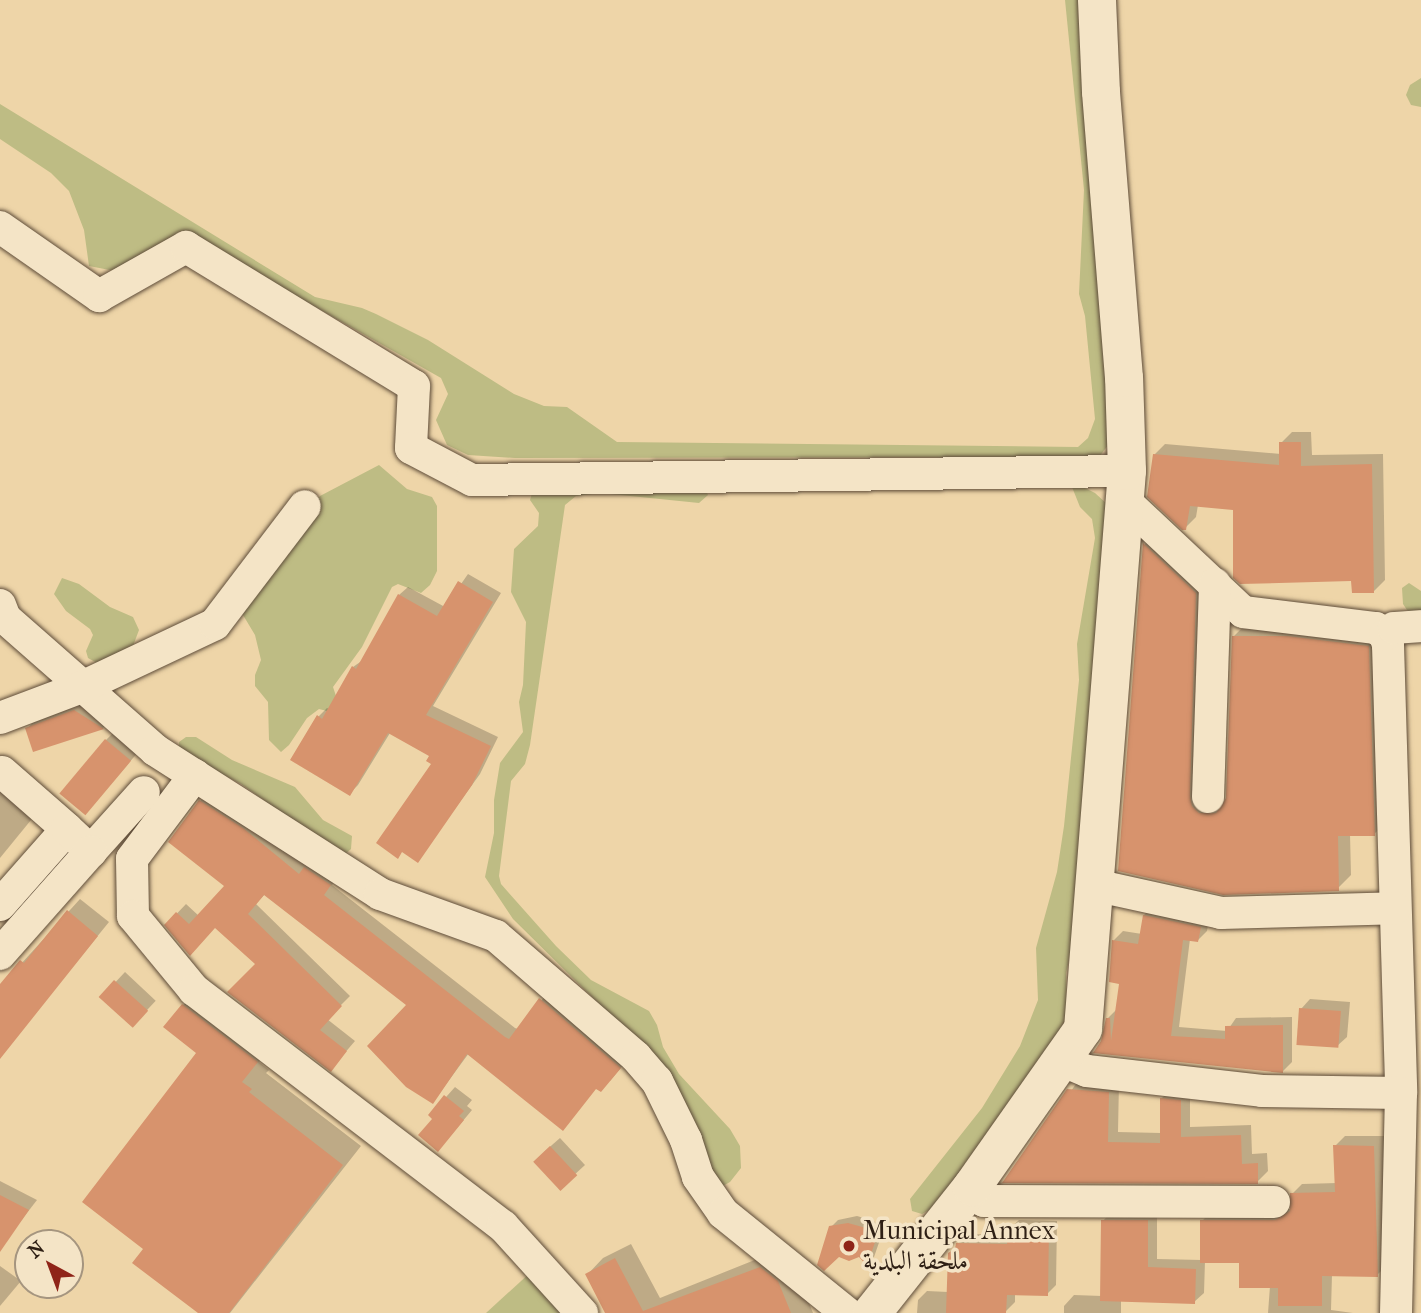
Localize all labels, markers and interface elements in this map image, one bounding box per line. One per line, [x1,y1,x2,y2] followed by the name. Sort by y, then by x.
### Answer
[863,1215,1055,1276] place label: Municipal Annex ملحقة البلدية
[14,1229,84,1299] north arrow
[24,1237,49,1263] text: N
[841,1238,857,1254] marker: Municipal Annex ملحقة البلدية

